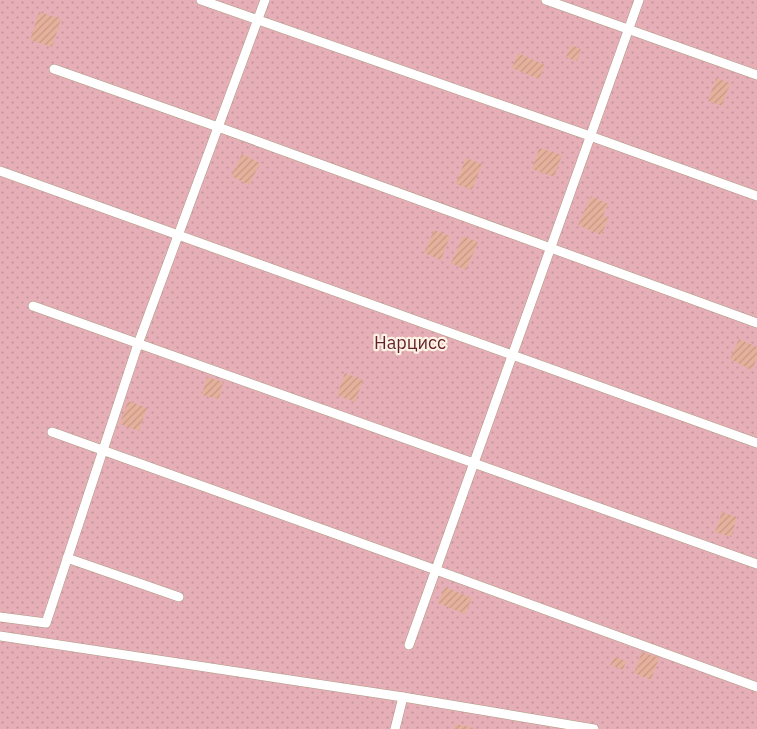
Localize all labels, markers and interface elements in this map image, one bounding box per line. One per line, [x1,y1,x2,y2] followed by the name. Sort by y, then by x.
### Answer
[374,331,446,354] park label: Нарцисс

